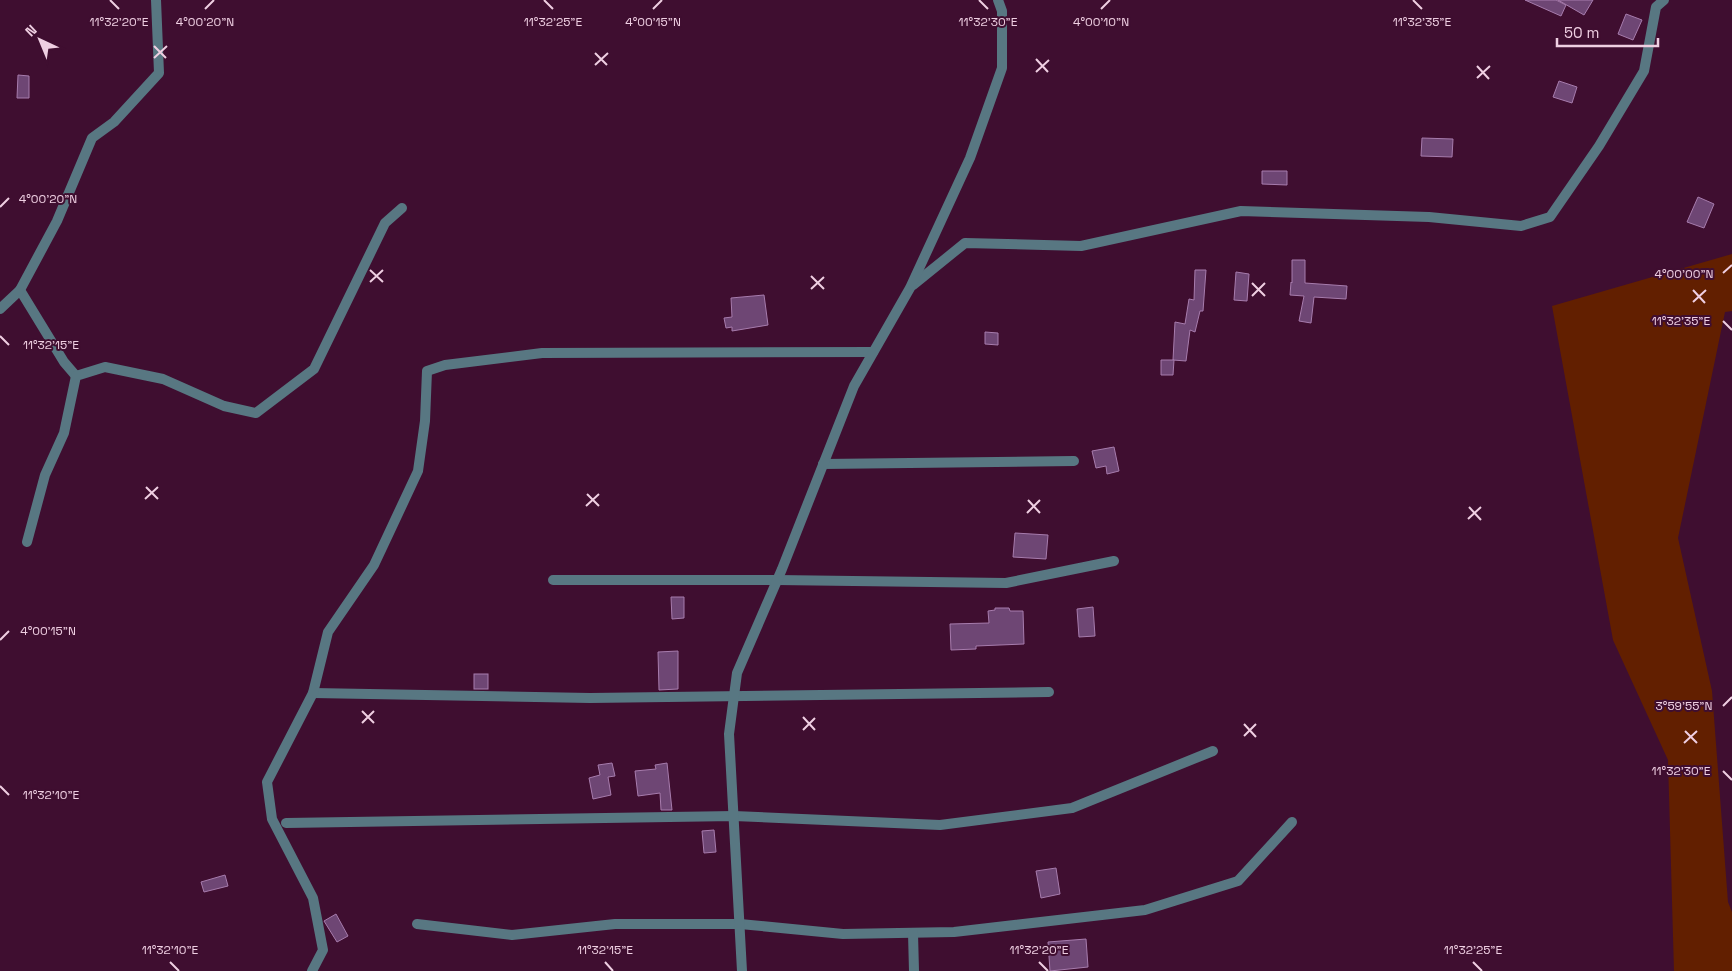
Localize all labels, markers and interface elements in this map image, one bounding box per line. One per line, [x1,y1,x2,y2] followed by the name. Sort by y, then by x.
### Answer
[90,14,149,30] text: 11°32'20"E
[176,14,234,30] text: 4°00'20"N
[524,14,582,30] text: 11°32'25"E
[625,14,681,30] text: 4°00'15"N
[959,14,1018,30] text: 11°32'30"E
[1073,14,1129,30] text: 4°00'10"N
[1393,14,1451,30] text: 11°32'35"E
[15,15,65,65] north arrow
[1557,15,1658,47] scale bar
[21,21,41,40] text: N
[1564,23,1599,42] text: 50 m
[19,191,77,207] text: 4°00'20"N
[1655,266,1713,282] text: 4°00'00"N
[1652,313,1710,329] text: 11°32'35"E
[23,337,79,353] text: 11°32'15"E
[20,623,76,639] text: 4°00'15"N
[1656,698,1712,714] text: 3°59'55"N
[1652,763,1711,779] text: 11°32'30"E
[23,787,80,803] text: 11°32'10"E
[142,942,199,958] text: 11°32'10"E
[577,942,633,958] text: 11°32'15"E
[1010,942,1069,958] text: 11°32'20"E
[1444,942,1502,958] text: 11°32'25"E

